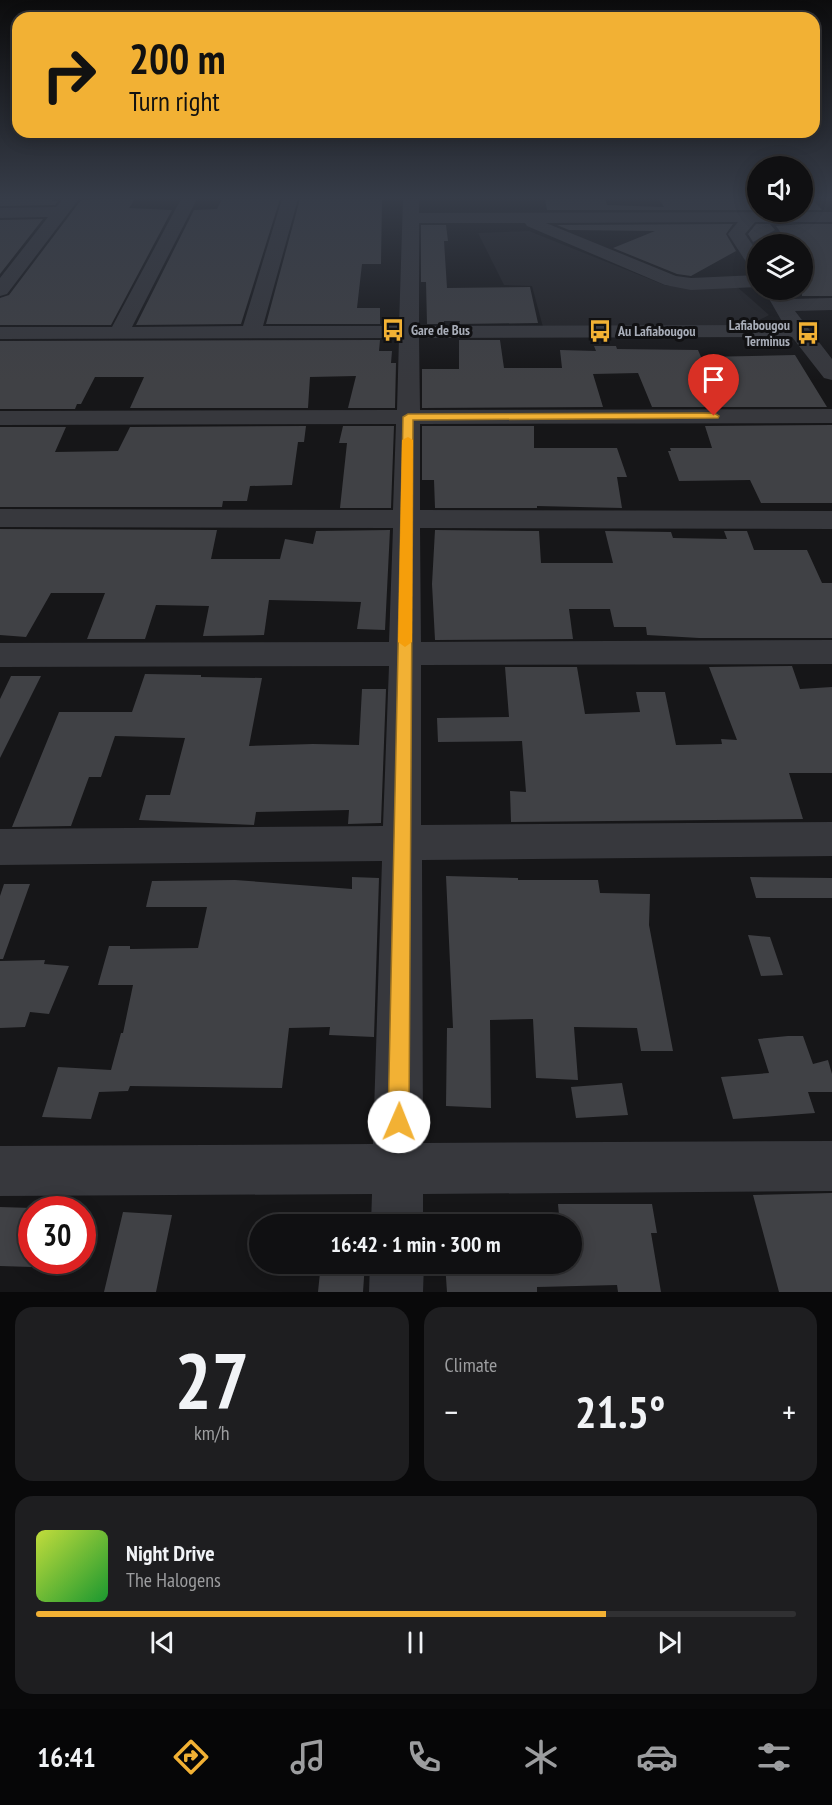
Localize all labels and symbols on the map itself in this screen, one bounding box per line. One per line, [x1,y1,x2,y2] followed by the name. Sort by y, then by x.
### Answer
[729,316,790,350] place label: Lafiabougou Terminus
[380,317,406,343] bus stop icon: Gare de Bus
[587,318,613,344] bus stop icon: Au Lafiabougou
[795,320,821,346] bus stop icon: Lafiabougou Terminus
[411,321,470,339] place label: Gare de Bus
[617,322,695,340] place label: Au Lafiabougou
[688,354,739,416] pin
[367,1090,431,1154] position arrow
[18,1196,96,1274] speed limit sign: 30

